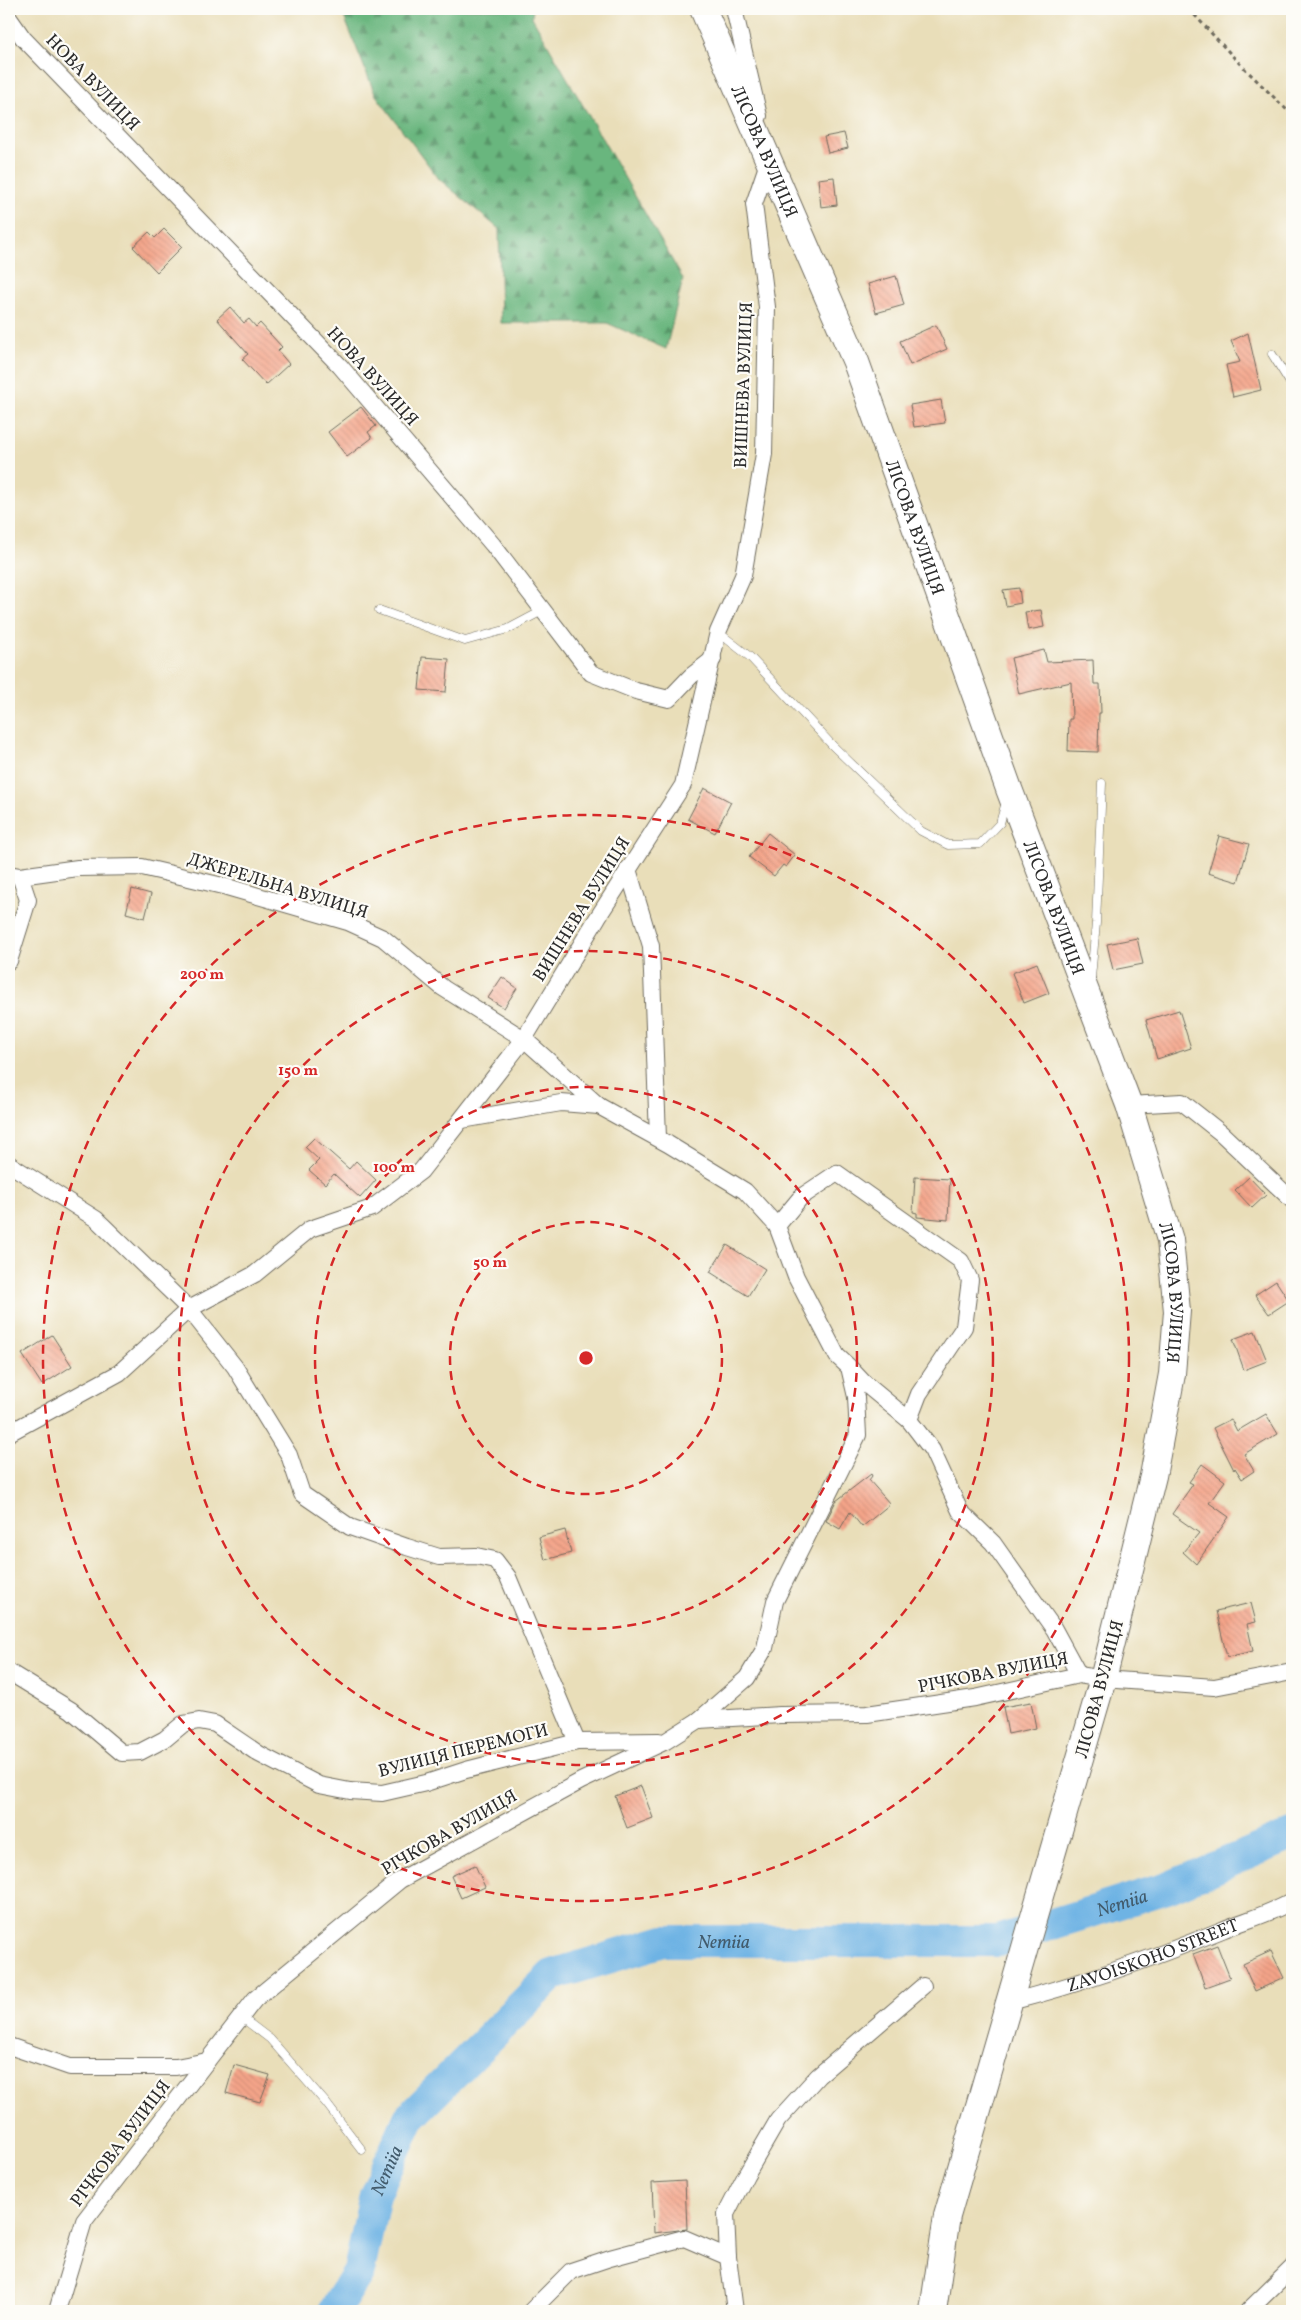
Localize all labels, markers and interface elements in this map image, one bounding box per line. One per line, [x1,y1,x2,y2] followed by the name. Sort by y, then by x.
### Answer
[39,29,145,137] street label: НОВА ВУЛИЦЯ
[723,81,803,222] street label: ЛІСОВА ВУЛИЦЯ
[729,301,760,469] street label: ВИШНЕВА ВУЛИЦЯ
[320,322,423,432] street label: НОВА ВУЛИЦЯ
[878,456,950,599] street label: ЛІСОВА ВУЛИЦЯ
[528,832,637,987] street label: ВИШНЕВА ВУЛИЦЯ
[1016,837,1090,979] street label: ЛІСОВА ВУЛИЦЯ
[184,847,371,926] street label: ДЖЕРЕЛЬНА ВУЛИЦЯ
[180,965,224,986] text: 200 m
[278,1061,318,1082] text: 150 m
[373,1158,416,1179] text: 100 m
[1151,1219,1188,1364] street label: ЛІСОВА ВУЛИЦЯ
[473,1253,507,1274] text: 50 m
[577,1349,595,1367] centre of rings
[1070,1617,1131,1761] street label: ЛІСОВА ВУЛИЦЯ
[916,1647,1071,1700] street label: РІЧКОВА ВУЛИЦЯ
[376,1718,551,1785] street label: ВУЛИЦЯ ПЕРЕМОГИ
[377,1784,522,1882] street label: РІЧКОВА ВУЛИЦЯ
[1093,1884,1151,1924] water label: Nemiia
[1064,1913,1243,1999] street label: ZAVOISKOHO STREET
[697,1930,750,1956] water label: Nemiia
[65,2075,177,2212] street label: РІЧКОВА ВУЛИЦЯ
[365,2142,410,2200] water label: Nemiia

